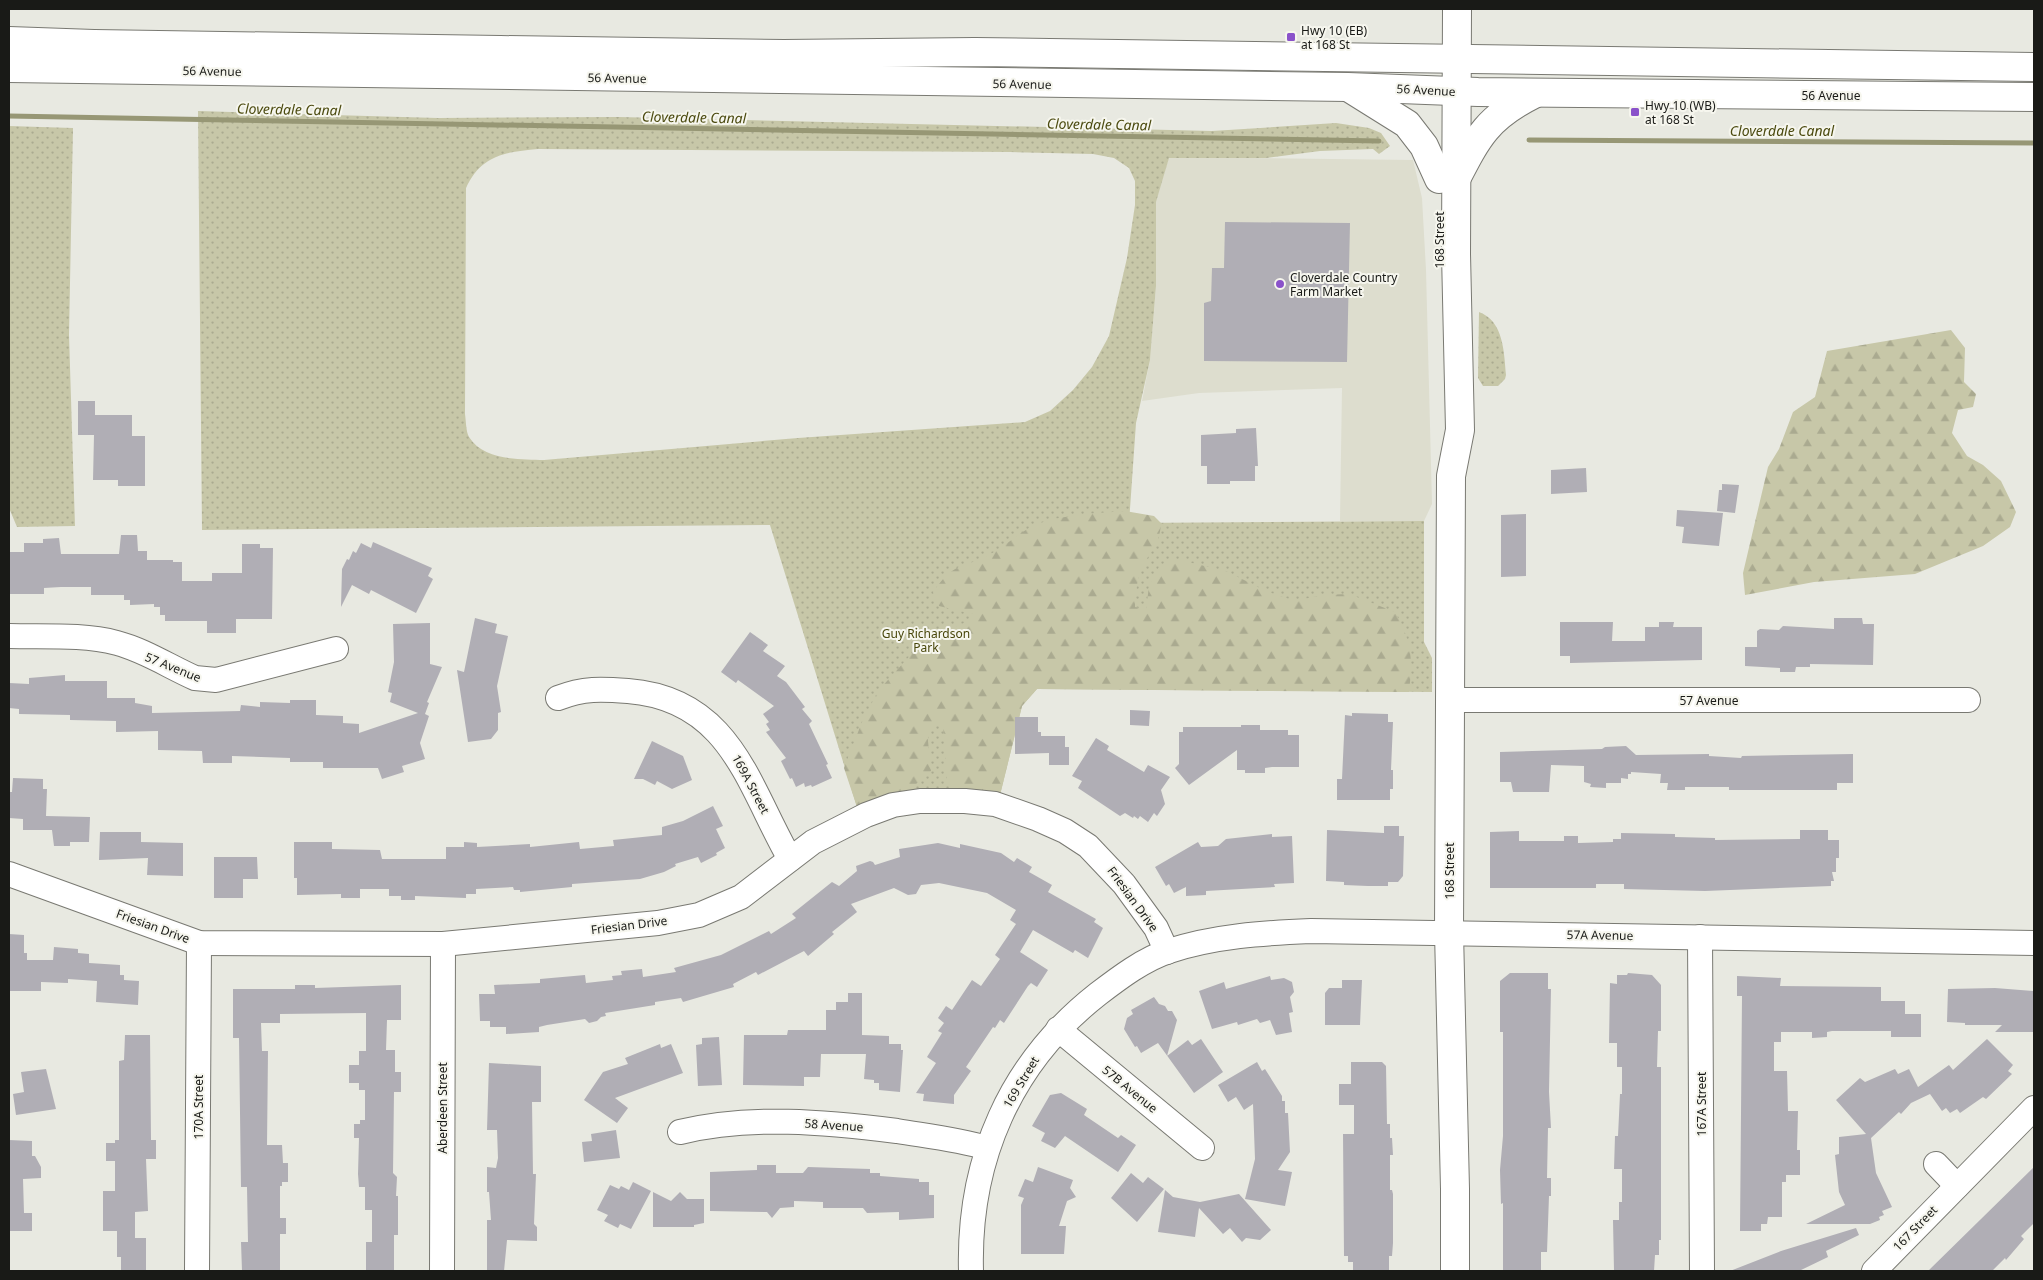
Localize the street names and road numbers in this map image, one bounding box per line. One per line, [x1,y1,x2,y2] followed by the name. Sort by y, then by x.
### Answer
[182,62,242,80] street label: 56 Avenue
[587,69,647,87] street label: 56 Avenue
[992,75,1052,93] street label: 56 Avenue
[1396,80,1456,100] street label: 56 Avenue
[1802,87,1861,104] street label: 56 Avenue
[1431,211,1448,269] street label: 168 Street
[142,648,204,686] street label: 57 Avenue
[1680,692,1739,709] street label: 57 Avenue
[728,751,774,817] street label: 169A Street
[1441,842,1458,900] street label: 168 Street
[1104,863,1163,935] street label: Friesian Drive
[114,905,192,947] street label: Friesian Drive
[590,912,668,938] street label: Friesian Drive
[1567,926,1634,944] street label: 57A Avenue
[999,1053,1043,1111] street label: 169 Street
[1099,1061,1161,1117] street label: 57B Avenue
[434,1062,451,1154] street label: Aberdeen Street
[1693,1071,1710,1136] street label: 167A Street
[190,1074,207,1139] street label: 170A Street
[804,1114,864,1136] street label: 58 Avenue
[1889,1201,1941,1254] street label: 167 Street

